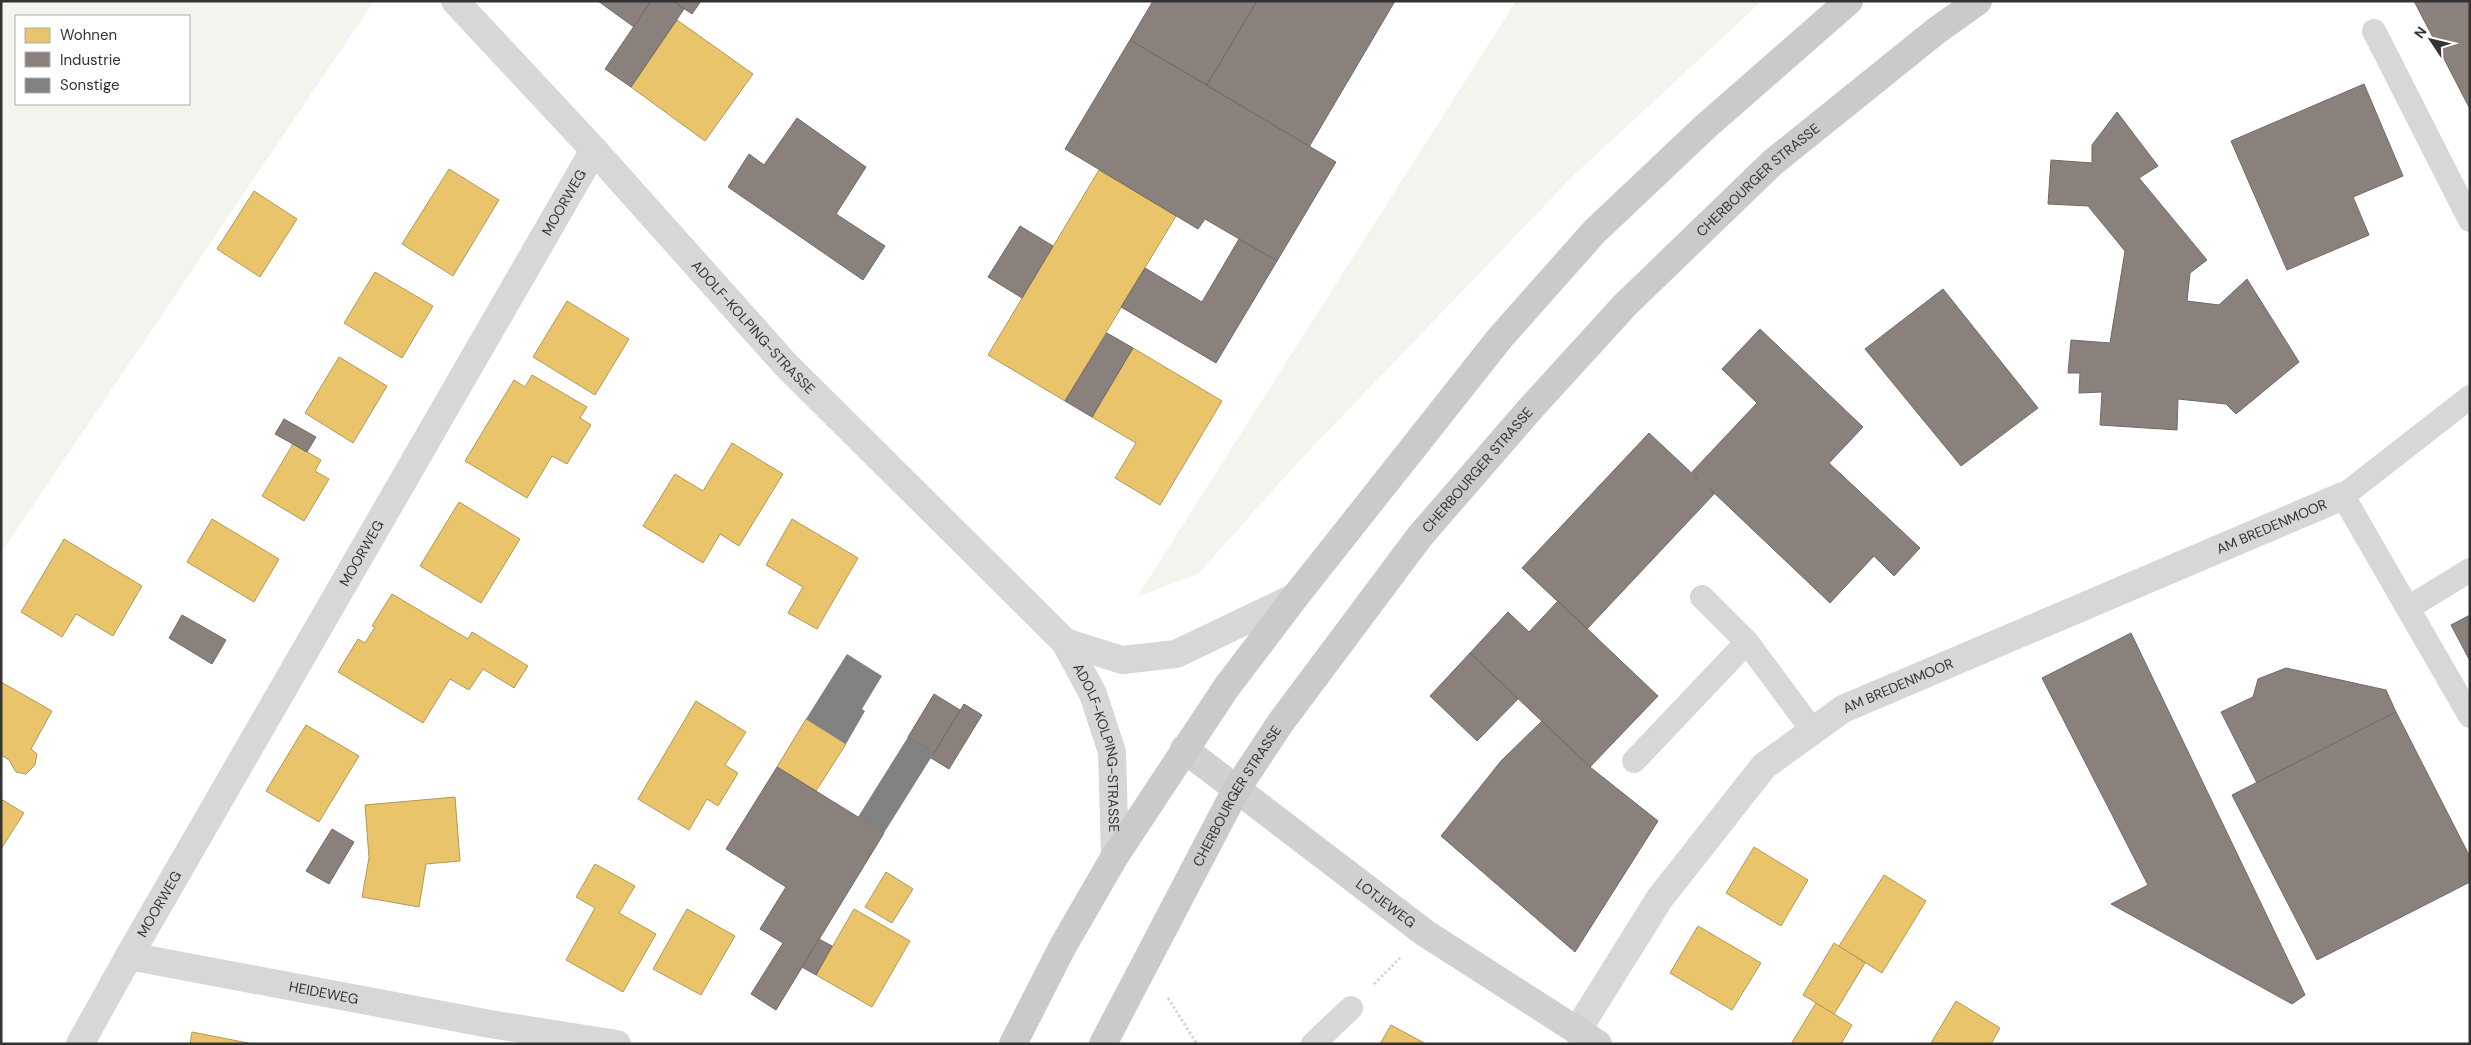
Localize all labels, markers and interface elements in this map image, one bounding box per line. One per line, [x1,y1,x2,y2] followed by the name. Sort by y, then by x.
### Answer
[15,15,190,105] legend
[2406,15,2456,65] north arrow
[2410,23,2431,42] text: N
[60,25,117,45] text: Wohnen
[60,50,121,70] text: Industrie
[60,75,119,95] text: Sonstige
[1692,119,1823,240] street label: CHERBOURGER STRASSE
[538,166,590,239] street label: MOORWEG
[688,256,819,398] street label: ADOLF-KOLPING-STRASSE
[1418,403,1537,536] street label: CHERBOURGER STRASSE
[2213,495,2330,558] street label: AM BREDENMOOR
[335,517,388,590] street label: MOORWEG
[1840,654,1956,717] street label: AM BREDENMOOR
[1069,660,1123,833] street label: ADOLF-KOLPING-STRASSE
[1189,722,1285,870] street label: CHERBOURGER STRASSE
[133,868,185,940] street label: MOORWEG
[1352,875,1419,932] street label: LOTJEWEG
[288,977,360,1008] street label: HEIDEWEG

